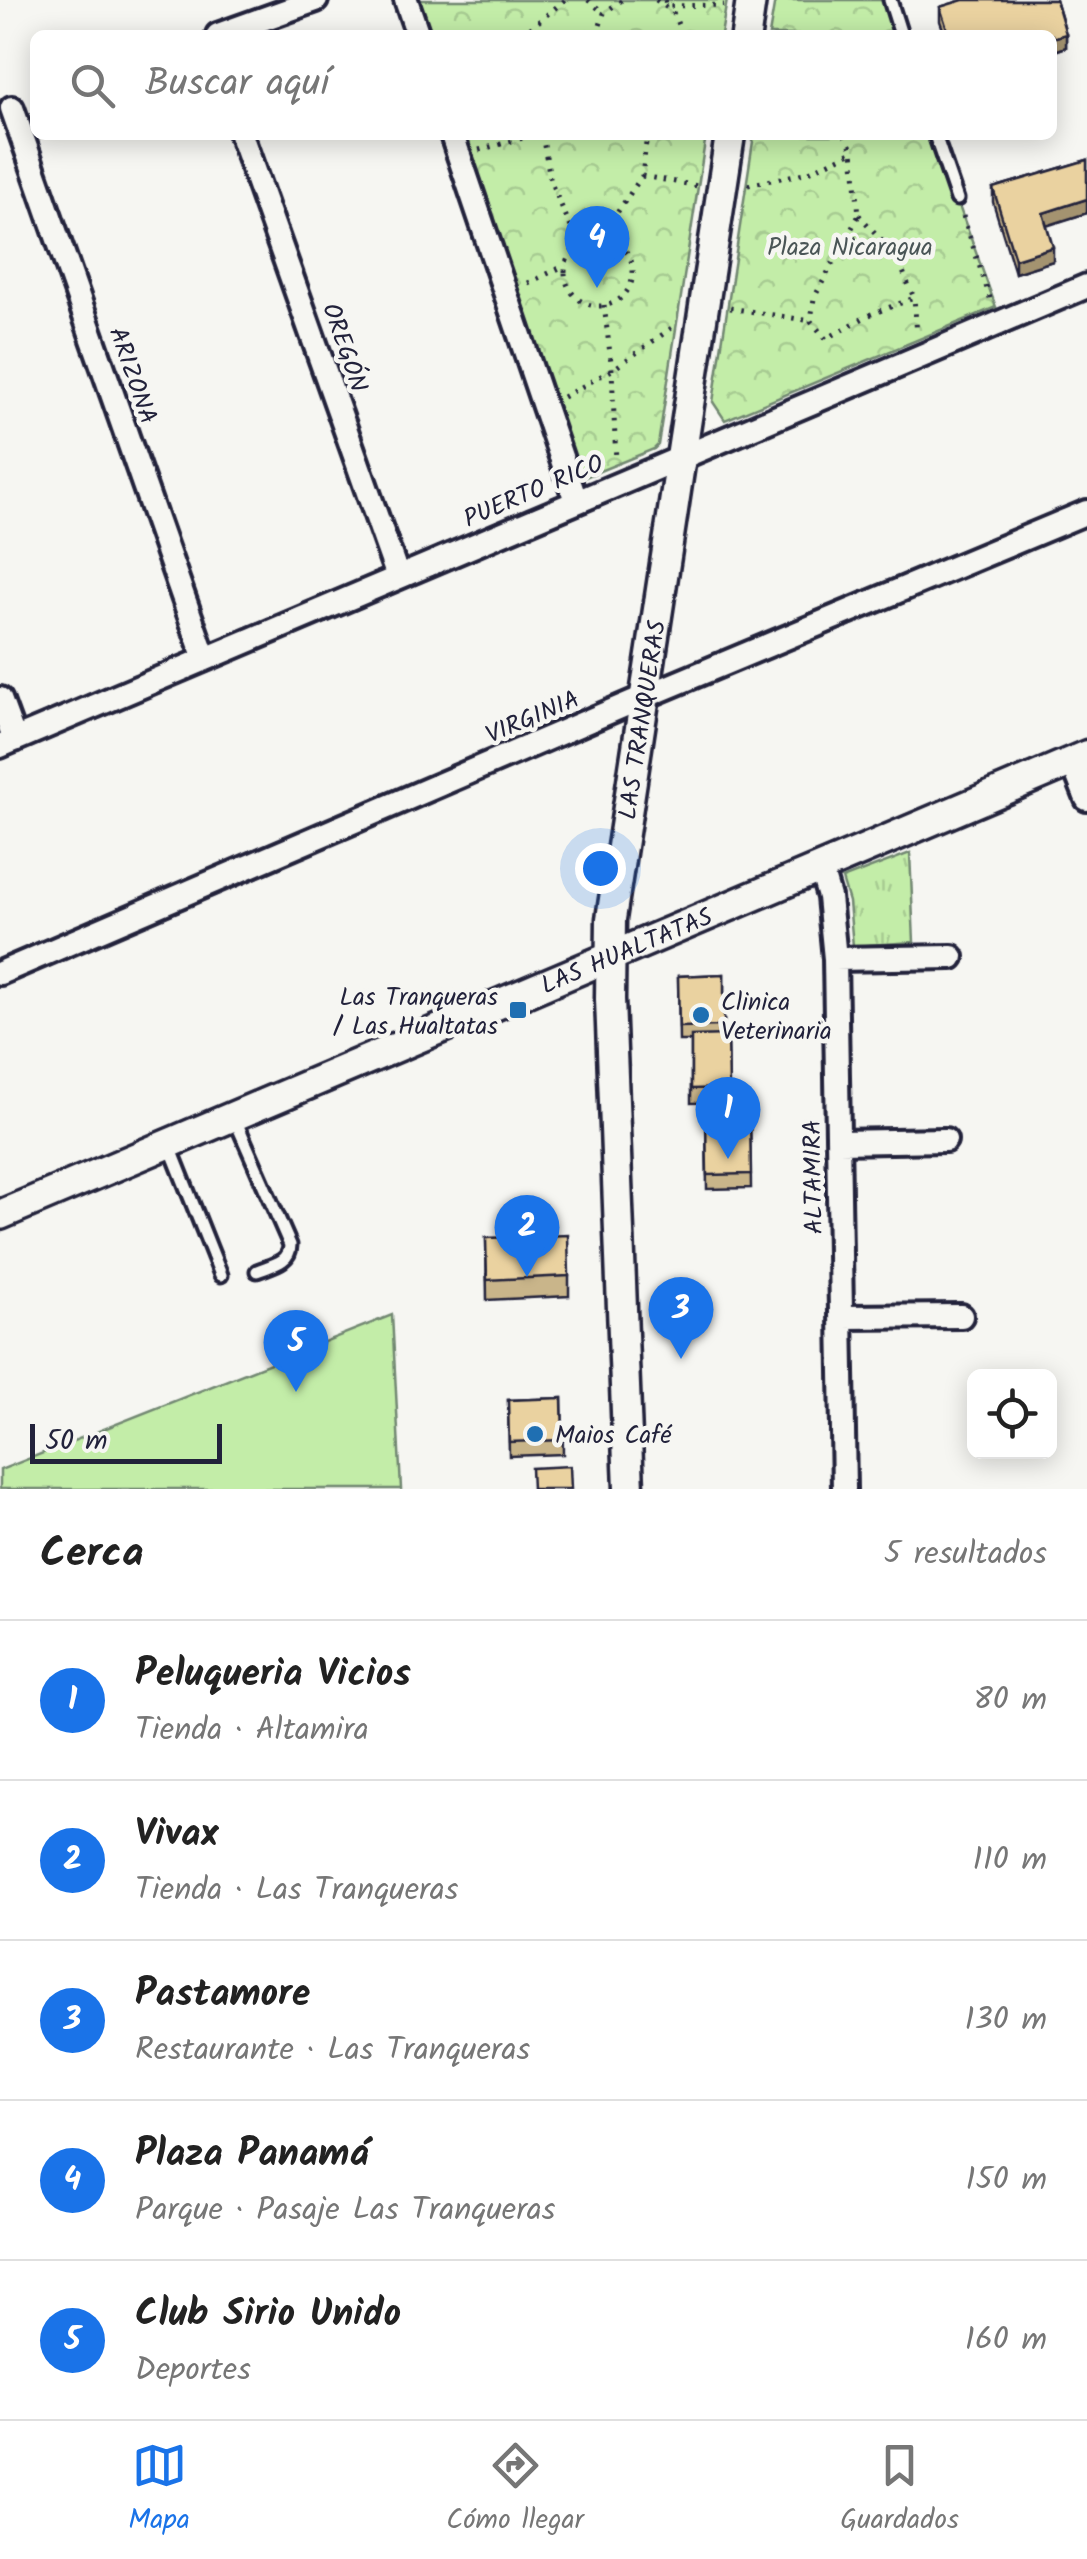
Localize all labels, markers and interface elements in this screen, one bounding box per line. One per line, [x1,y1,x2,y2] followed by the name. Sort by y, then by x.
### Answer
[30,30,1057,140] search box
[145,55,329,115] text: Buscar aquí
[65,58,120,113] icon: search
[564,206,630,288] pin: 4
[767,228,933,268] park label: Plaza Nicaragua
[310,298,378,398] street label: OREGÓN
[97,322,167,430] street label: ARIZONA
[457,444,610,539] street label: PUERTO RICO
[608,618,678,822] street label: LAS TRANQUERAS
[480,680,586,756] street label: VIRGINIA
[575,843,626,894] your location
[535,898,719,1006] street label: LAS HUALTATAS
[333,978,498,1047] place label: Las Tranqueras / Las Hualtatas
[721,983,832,1052] place label: Clinica Veterinaria
[507,999,529,1021] marker: Las Tranqueras / Las Hualtatas
[690,1004,712,1026] marker: Clinica Veterinaria
[696,1076,760,1159] pin: 1
[793,1119,835,1235] street label: ALTAMIRA
[494,1194,560,1277] pin: 2
[648,1276,714,1359] pin: 3
[264,1310,328,1392] pin: 5
[967,1369,1057,1459] map controls
[967,1369,1057,1459] button: locate
[555,1416,673,1456] place label: Maios Café
[30,1419,222,1464] scale bar
[45,1419,108,1464] text: 50 m
[524,1423,546,1445] marker: Maios Café
[40,1521,144,1588] text: Cerca
[884,1529,1047,1580] text: 5 resultados
[135,1645,411,1705] text: Peluqueria Vicios
[68,1675,77,1726] text: 1
[973,1675,1047,1726] text: 80 m
[135,1705,369,1756] text: Tienda · Altamira
[135,1805,219,1865] text: Vivax
[63,1835,82,1886] text: 2
[973,1835,1047,1886] text: 110 m
[135,1865,458,1916] text: Tienda · Las Tranqueras
[135,1965,310,2025] text: Pastamore
[64,1995,81,2046] text: 3
[964,1995,1047,2046] text: 130 m
[135,2025,530,2076] text: Restaurante · Las Tranqueras
[135,2125,369,2185] text: Plaza Panamá
[64,2155,81,2206] text: 4
[965,2155,1047,2206] text: 150 m
[135,2185,555,2236] text: Parque · Pasaje Las Tranqueras
[135,2285,401,2345] text: Club Sirio Unido
[64,2315,81,2366] text: 5
[965,2315,1047,2366] text: 160 m
[135,2345,251,2396] text: Deportes
[128,2438,190,2543] tab: Mapa
[446,2438,584,2543] tab: Cómo llegar
[840,2438,959,2543] tab: Guardados

